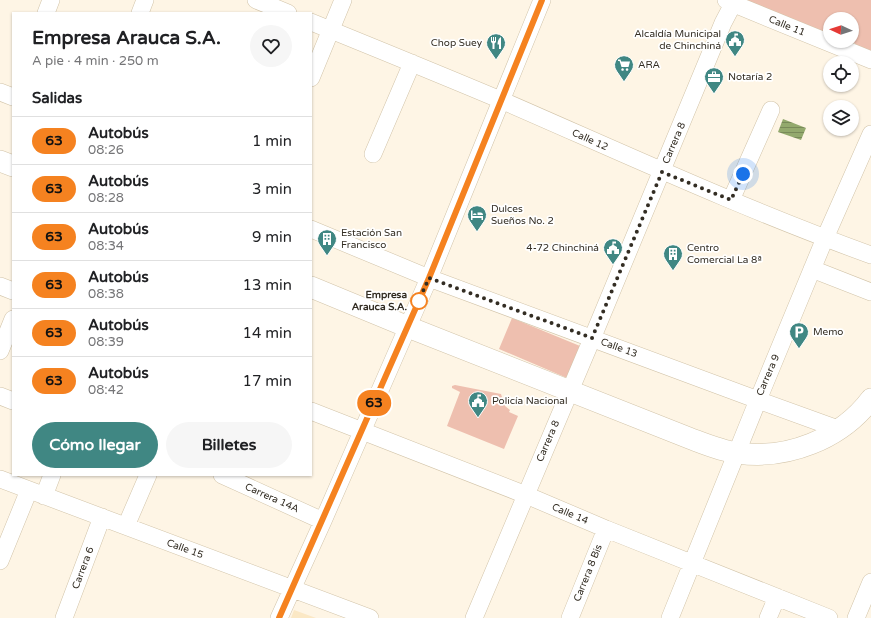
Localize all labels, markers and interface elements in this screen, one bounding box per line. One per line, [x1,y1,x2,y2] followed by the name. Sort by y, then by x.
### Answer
[823,12,859,48] north arrow
[823,12,859,136] map controls
[767,13,807,39] street label: Calle 11
[250,25,292,67] button: heart
[32,27,221,49] text: Empresa Arauca S.A.
[634,28,721,52] place label: Alcaldía Municipal de Chinchiná
[724,29,746,57] public building icon: Alcaldía Municipal de Chinchiná
[485,32,507,60] restaurant icon: Chop Suey
[431,37,483,49] place label: Chop Suey
[32,53,159,69] text: A pie · 4 min · 250 m
[613,54,635,82] supermarket icon: ARA
[823,56,859,92] button: locate
[638,59,660,71] place label: ARA
[703,66,725,94] office icon: Notaría 2
[728,71,772,83] place label: Notaría 2
[32,89,82,107] text: Salidas
[823,100,859,136] button: layers
[660,120,688,166] street label: Carrera 8
[88,124,149,142] text: Autobús
[570,127,610,153] street label: Calle 12
[45,132,63,149] text: 63
[252,132,292,150] text: 1 min
[88,142,124,158] text: 08:26
[733,164,753,184] your location
[88,172,149,190] text: Autobús
[45,180,63,197] text: 63
[252,180,292,198] text: 3 min
[88,190,124,206] text: 08:28
[491,203,554,227] place label: Dulces Sueños No. 2
[466,204,488,232] hotel icon: Dulces Sueños No. 2
[88,220,149,238] text: Autobús
[341,227,402,251] place label: Estación San Francisco
[45,228,63,245] text: 63
[252,228,292,246] text: 9 min
[316,228,338,256] building icon: Estación San Francisco
[602,237,624,265] public building icon: 4-72 Chinchiná
[88,238,124,254] text: 08:34
[526,242,599,254] place label: 4-72 Chinchiná
[687,242,762,266] place label: Centro Comercial La 8ª
[662,243,684,271] building icon: Centro Comercial La 8ª
[88,268,149,286] text: Autobús
[45,276,63,293] text: 63
[243,276,292,294] text: 13 min
[88,286,124,302] text: 08:38
[352,289,407,313] place label: Empresa Arauca S.A.
[410,292,428,310] marker: Empresa Arauca S.A.
[88,316,149,334] text: Autobús
[788,321,810,349] parking icon: Memo
[45,324,63,341] text: 63
[243,324,292,342] text: 14 min
[813,326,843,338] place label: Memo
[88,334,124,350] text: 08:39
[599,336,639,360] street label: Calle 13
[754,352,782,398] street label: Carrera 9
[88,364,149,382] text: Autobús
[45,372,63,389] text: 63
[243,372,292,390] text: 17 min
[88,382,124,398] text: 08:42
[356,390,392,416] line badge: 63
[467,390,489,418] public building icon: Policía Nacional
[365,394,383,411] text: 63
[492,395,567,407] place label: Policía Nacional
[534,418,562,464] street label: Carrera 8
[32,422,158,468] button: Cómo llegar
[166,422,292,468] button: Billetes
[243,481,301,515] street label: Carrera 14A
[550,501,590,527] street label: Calle 14
[165,537,205,561] street label: Calle 15
[571,542,605,603] street label: Carrera 8 Bis
[70,545,96,591] street label: Carrera 6

